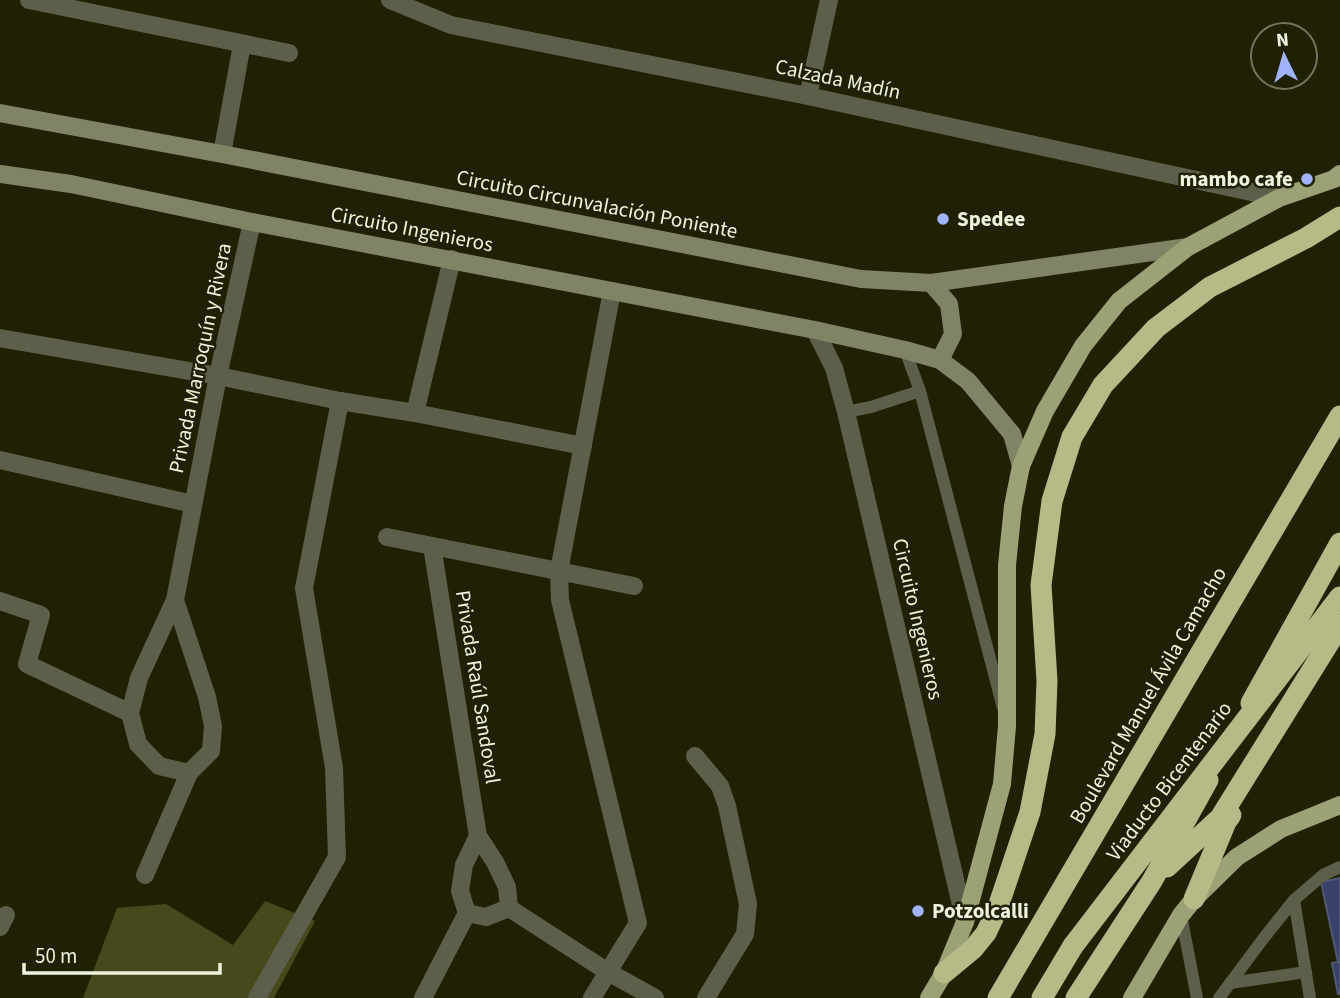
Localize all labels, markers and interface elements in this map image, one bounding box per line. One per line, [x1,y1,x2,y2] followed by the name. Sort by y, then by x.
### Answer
[1249,21,1319,91] north arrow
[1275,27,1290,55] text: N
[772,51,904,107] street label: Calzada Madín
[454,162,740,246] street label: Circuito Circunvalación Poniente
[1180,164,1293,194] place label: mambo cafe
[1299,171,1315,187] marker: mambo cafe
[328,199,496,259] street label: Circuito Ingenieros
[957,204,1025,234] place label: Spedee
[935,211,951,227] marker: Spedee
[161,240,239,476] street label: Privada Marroquín y Rivera
[885,535,951,703] street label: Circuito Ingenieros
[1062,561,1234,829] street label: Boulevard Manuel Ávila Camacho
[448,588,508,786] street label: Privada Raúl Sandoval
[1099,695,1239,867] street label: Viaducto Bicentenario
[932,896,1029,926] place label: Potzolcalli
[910,903,926,919] marker: Potzolcalli
[24,932,220,976] scale bar
[35,941,77,971] text: 50 m

